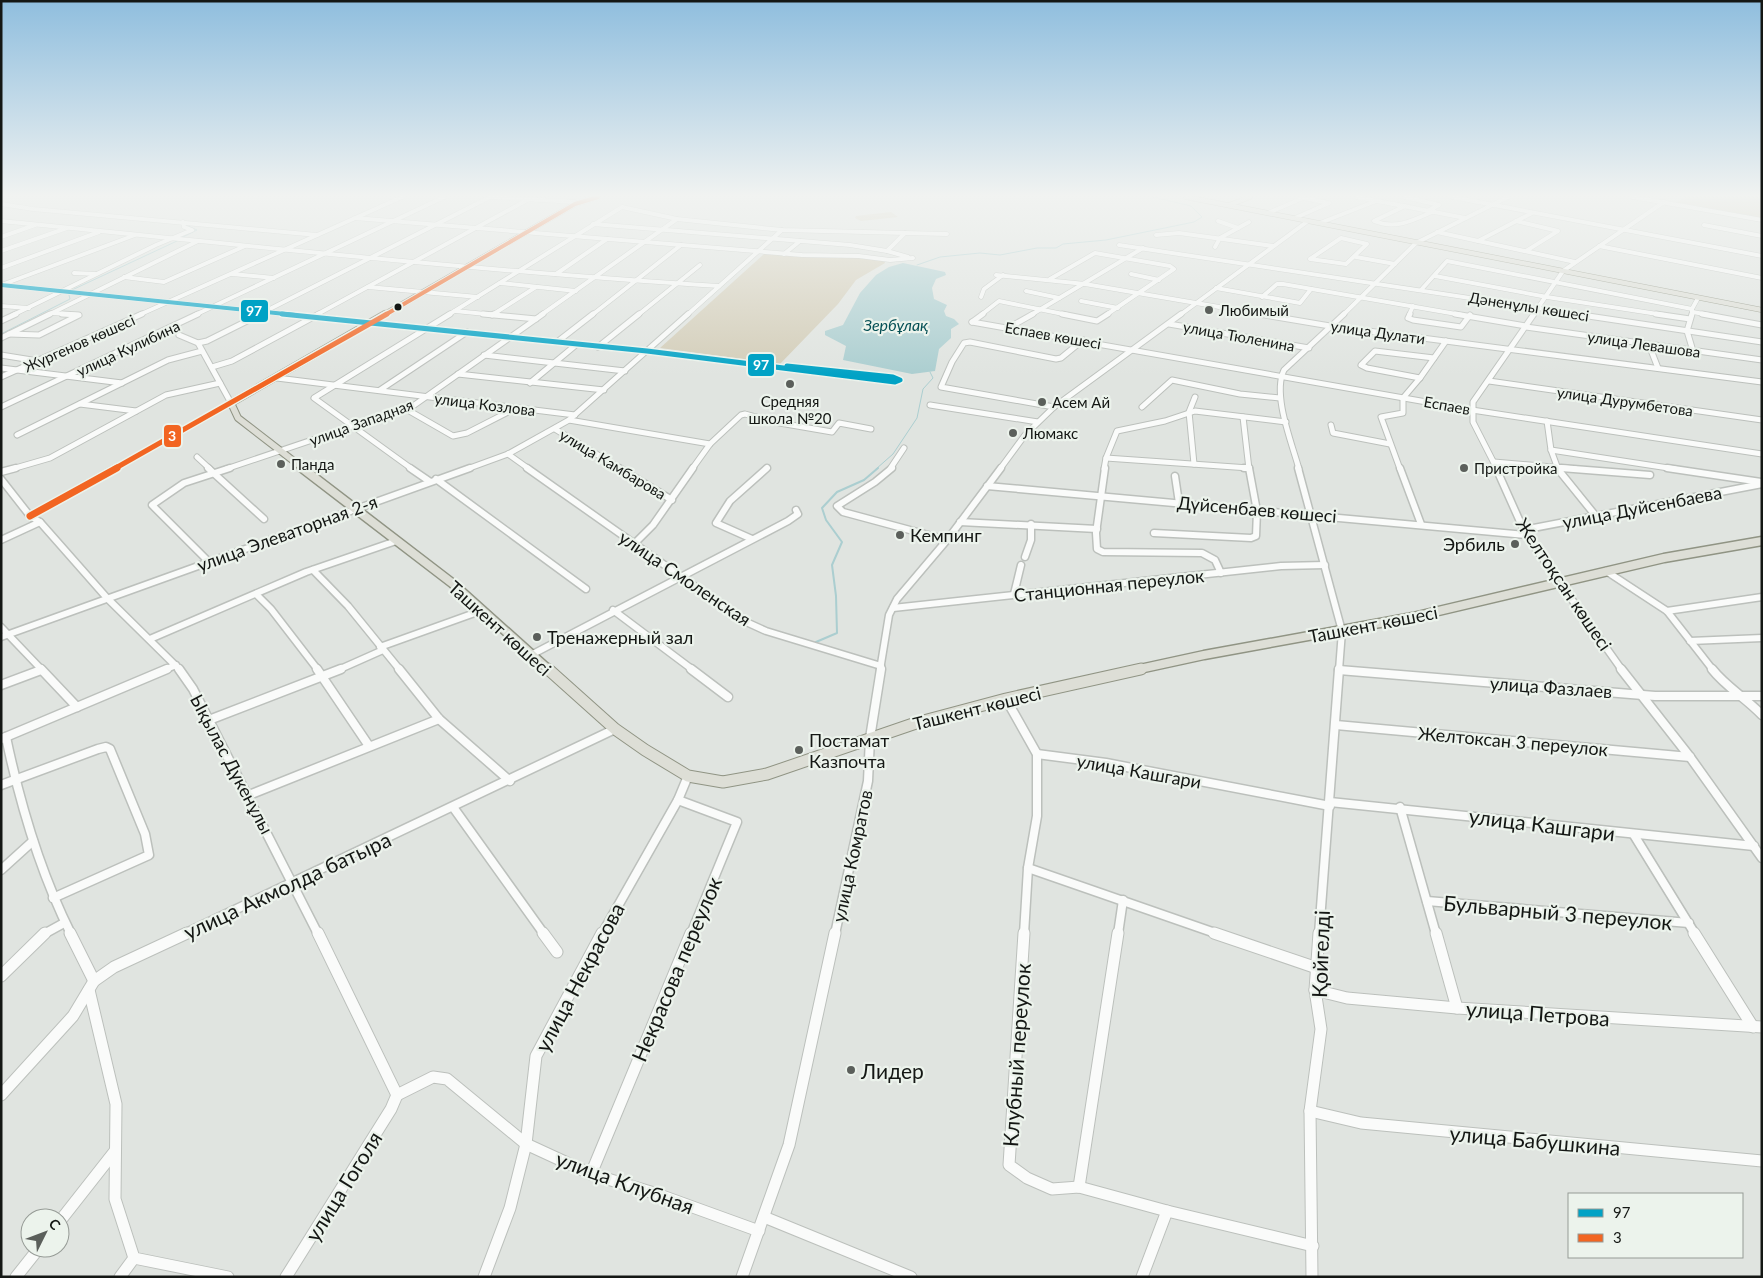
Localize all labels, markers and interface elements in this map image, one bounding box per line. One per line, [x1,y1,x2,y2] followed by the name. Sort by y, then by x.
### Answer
[1467,288,1591,324] street label: Дәненұлы көшесі
[240,299,269,323] line badge: 97
[1218,301,1289,319] place label: Любимый
[246,302,262,319] text: 97
[393,302,403,312] unlabelled marker
[1203,304,1215,316] marker: Любимый
[21,310,137,376] street label: Жүргенов көшесі
[862,315,929,334] water label: Зербұлақ
[74,316,182,380] street label: улица Кулибина
[1330,316,1426,348] street label: улица Дулати
[1182,317,1296,355] street label: улица Тюленина
[1003,318,1103,352] street label: Еспаев көшесі
[1586,327,1702,361] street label: улица Левашова
[747,353,775,377] line badge: 97
[753,356,769,373] text: 97
[784,378,796,390] marker: Средняя школа №20
[1556,383,1694,419] street label: улица Дурумбетова
[433,389,537,419] street label: улица Козлова
[749,392,832,427] place label: Средняя школа №20
[1422,392,1472,418] street label: Еспаев
[1052,393,1110,411] place label: Асем Ай
[307,395,415,449] street label: улица Западная
[1036,396,1048,408] marker: Асем Ай
[163,424,182,448] line badge: 3
[1022,424,1078,442] place label: Люмакс
[557,425,669,503] street label: улица Камбарова
[168,427,176,444] text: 3
[1007,427,1019,439] marker: Люмакс
[291,455,334,473] place label: Панда
[275,458,287,470] marker: Панда
[1474,459,1557,477] place label: Пристройка
[1458,462,1470,474] marker: Пристройка
[1561,481,1723,533] street label: улица Дуйсенбаева
[194,490,380,576] street label: улица Элеваторная 2-я
[1176,491,1338,527] street label: Дүйсенбаев көшесі
[1511,513,1617,655] street label: Желтоқсан көшесі
[910,524,982,546] place label: Кемпинг
[615,526,755,630] street label: улица Смоленская
[894,529,906,541] marker: Кемпинг
[1443,533,1505,555] place label: Эрбиль
[1509,538,1521,550] marker: Эрбиль
[1013,564,1206,606] street label: Станционная переулок
[444,576,556,680] street label: Ташкент көшесі
[1307,601,1439,647] street label: Ташкент көшесі
[547,626,693,648] place label: Тренажерный зал
[531,631,543,643] marker: Тренажерный зал
[1489,672,1613,702] street label: улица Фазлаев
[911,681,1043,735] street label: Ташкент көшесі
[186,690,278,838] street label: Ықылас Дүкенұлы
[1417,722,1610,760] street label: Желтоксан 3 переулок
[809,729,889,772] place label: Постамат Казпочта
[793,744,805,756] marker: Постамат Казпочта
[1075,749,1203,793] street label: улица Кашгари
[827,788,877,924] street label: улица Комратов
[1467,803,1617,845] street label: улица Кашгари
[179,826,395,944] street label: улица Акмолда батыра
[626,873,726,1065] street label: Некрасова переулок
[1442,890,1674,934] street label: Бульварный 3 переулок
[529,898,629,1056] street label: улица Некрасова
[1306,910,1334,998] street label: Қойгелді
[997,962,1035,1148] street label: Клубный переулок
[1465,996,1611,1030] street label: улица Петрова
[860,1058,924,1083] place label: Лидер
[845,1064,857,1076] marker: Лидер
[1449,1120,1621,1160] street label: улица Бабушкина
[299,1126,387,1246] street label: улица Гоголя
[553,1145,697,1219] street label: улица Клубная
[1568,1193,1743,1258] legend
[1613,1203,1631,1221] text: 97
[20,1208,70,1258] north arrow
[46,1215,65,1234] text: С
[1613,1228,1622,1246] text: 3

